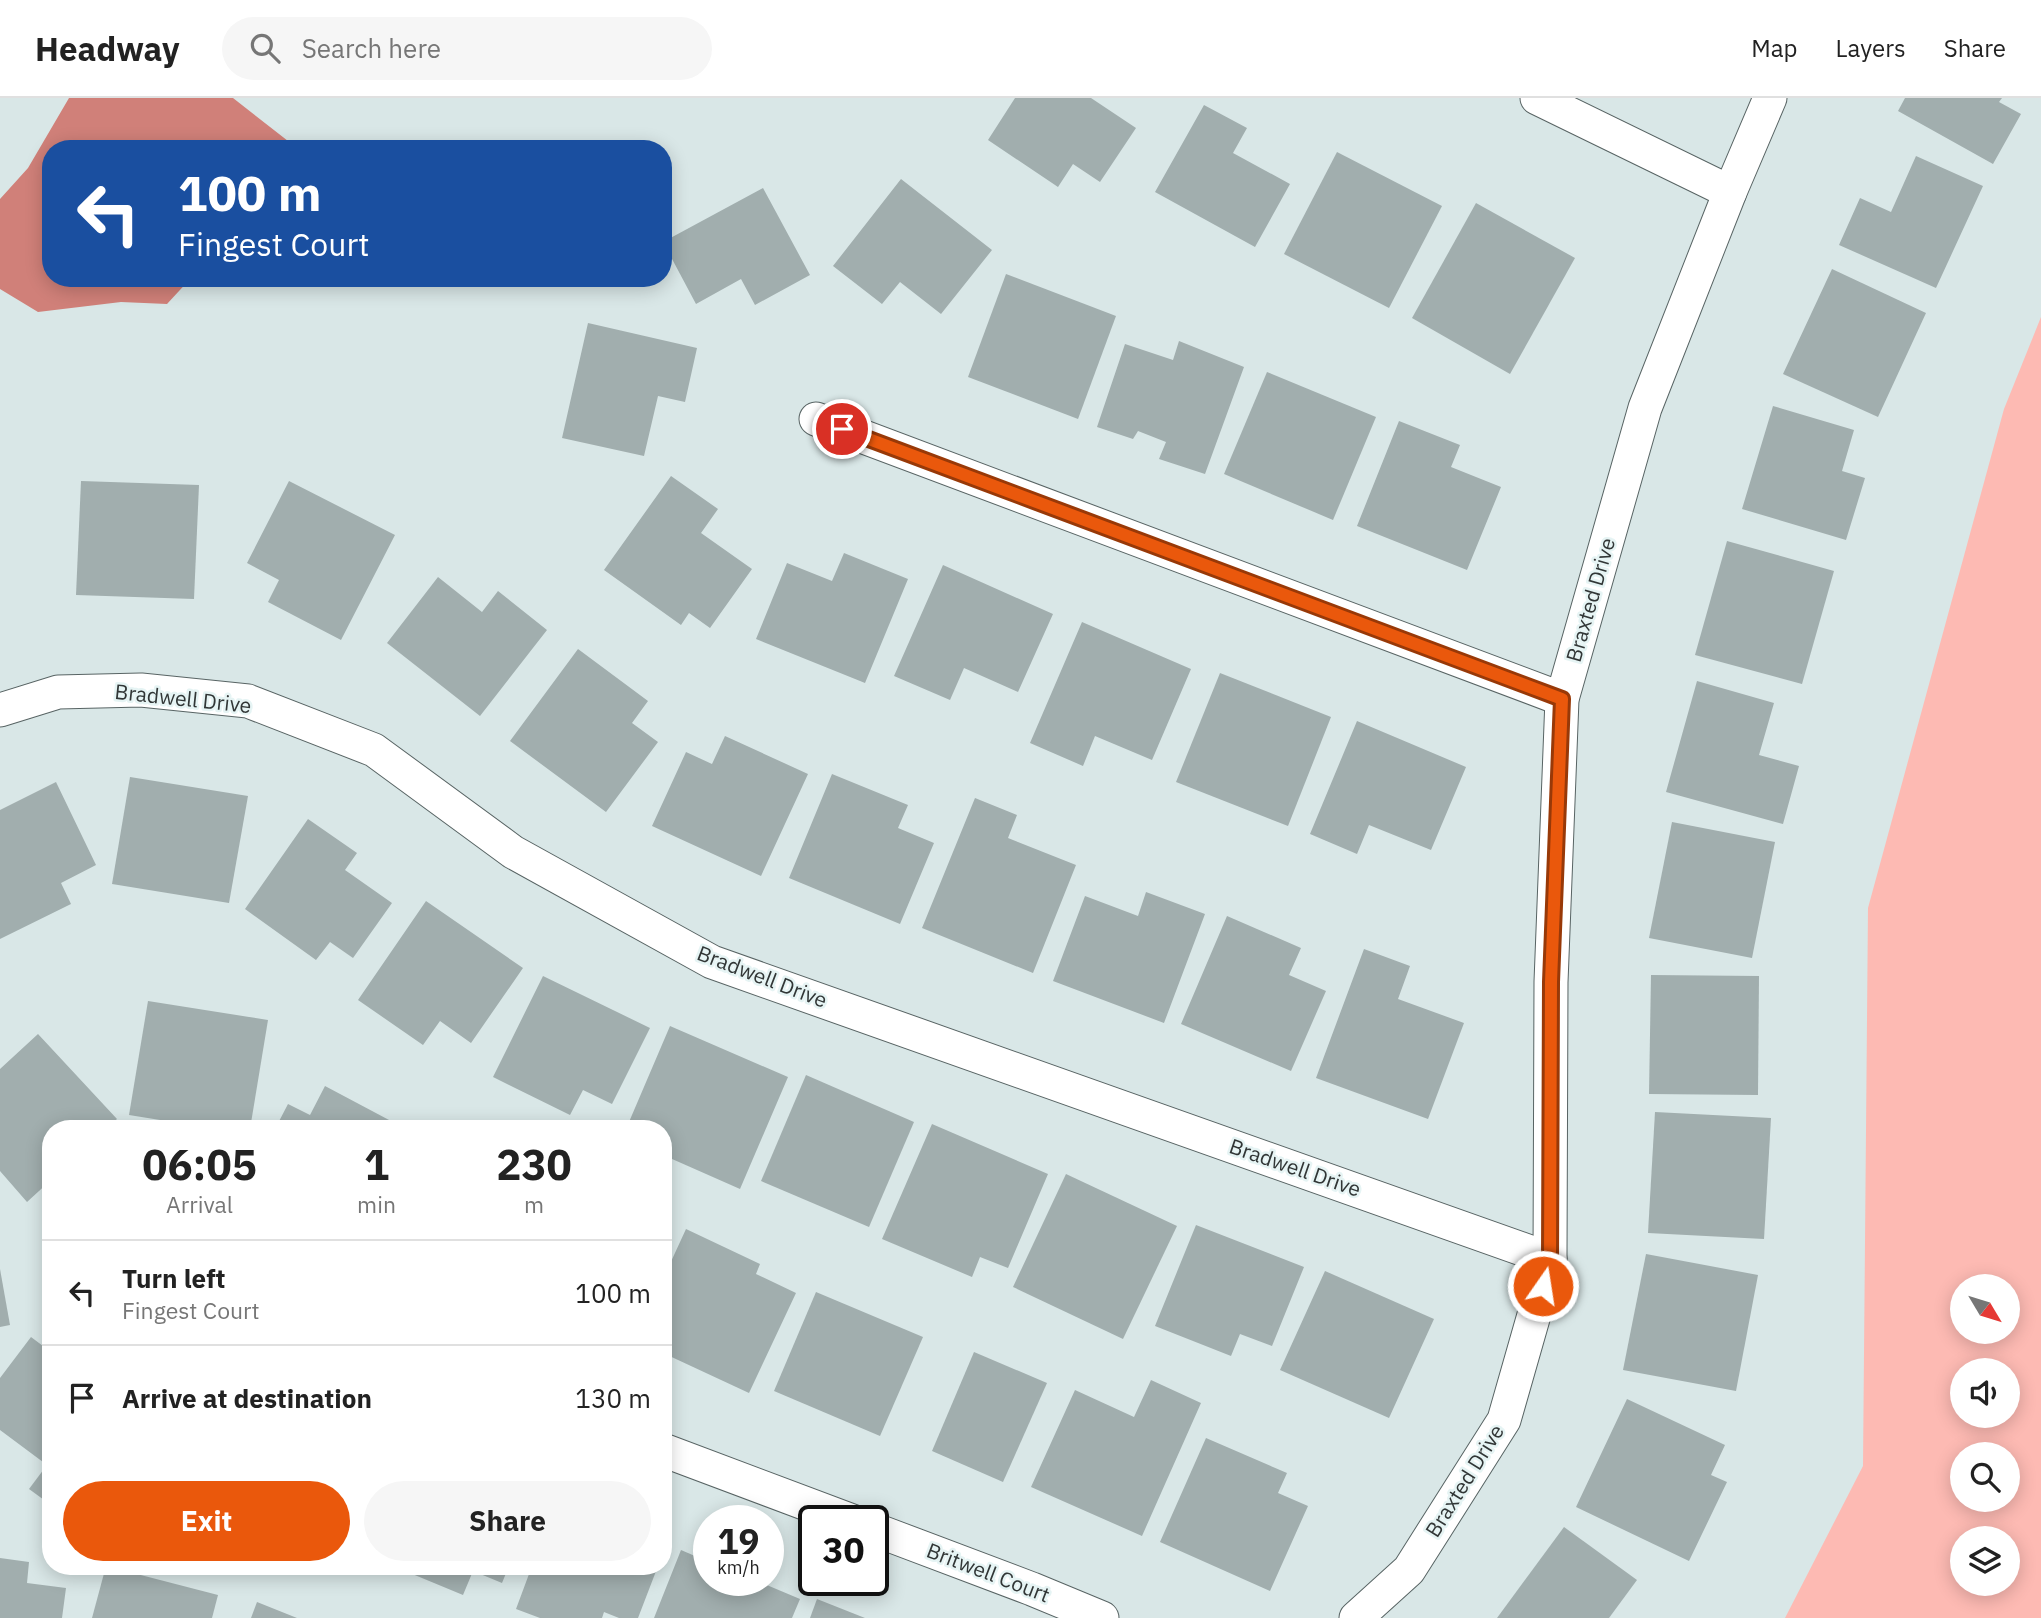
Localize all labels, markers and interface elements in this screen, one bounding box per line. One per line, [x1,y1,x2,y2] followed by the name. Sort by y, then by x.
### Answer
[222,17,712,80] search box
[35,27,180,70] text: Headway
[246,29,284,67] icon: search
[302,31,441,65] text: Search here
[1751,32,1798,64] text: Map
[1836,32,1906,64] text: Layers
[1944,32,2006,64] text: Share
[178,161,322,224] text: 100 m
[63,168,154,259] icon: left
[178,223,370,265] text: Fingest Court
[812,399,872,459] pin
[823,410,861,448] icon: arrive
[1559,534,1621,665] street label: Braxted Drive
[113,677,253,719] street label: Bradwell Drive
[693,938,831,1014] street label: Bradwell Drive
[1226,1131,1365,1203] street label: Bradwell Drive
[142,1137,257,1192] text: 06:05
[364,1137,389,1192] text: 1
[496,1137,572,1192] text: 230
[166,1189,233,1219] text: Arrival
[357,1189,396,1219] text: min
[524,1189,544,1219] text: m
[1506,1249,1580,1323] position arrow
[122,1261,225,1295] text: Turn left
[63,1274,101,1312] icon: left
[1950,1274,2020,1344] north arrow
[1950,1274,2020,1596] map controls
[575,1276,651,1310] text: 100 m
[122,1295,260,1325] text: Fingest Court
[1950,1358,2020,1428] button: sound
[63,1379,101,1417] icon: arrive
[122,1381,372,1415] text: Arrive at destination
[575,1381,651,1415] text: 130 m
[1418,1419,1510,1542] street label: Braxted Drive
[1950,1442,2020,1512] button: search
[63,1481,350,1561] button: Exit
[364,1481,651,1561] button: Share
[798,1505,889,1596] speed limit sign: 30
[717,1518,760,1564] text: 19
[1950,1526,2020,1596] button: layers
[923,1536,1054,1608] street label: Britwell Court
[717,1556,760,1579] text: km/h

